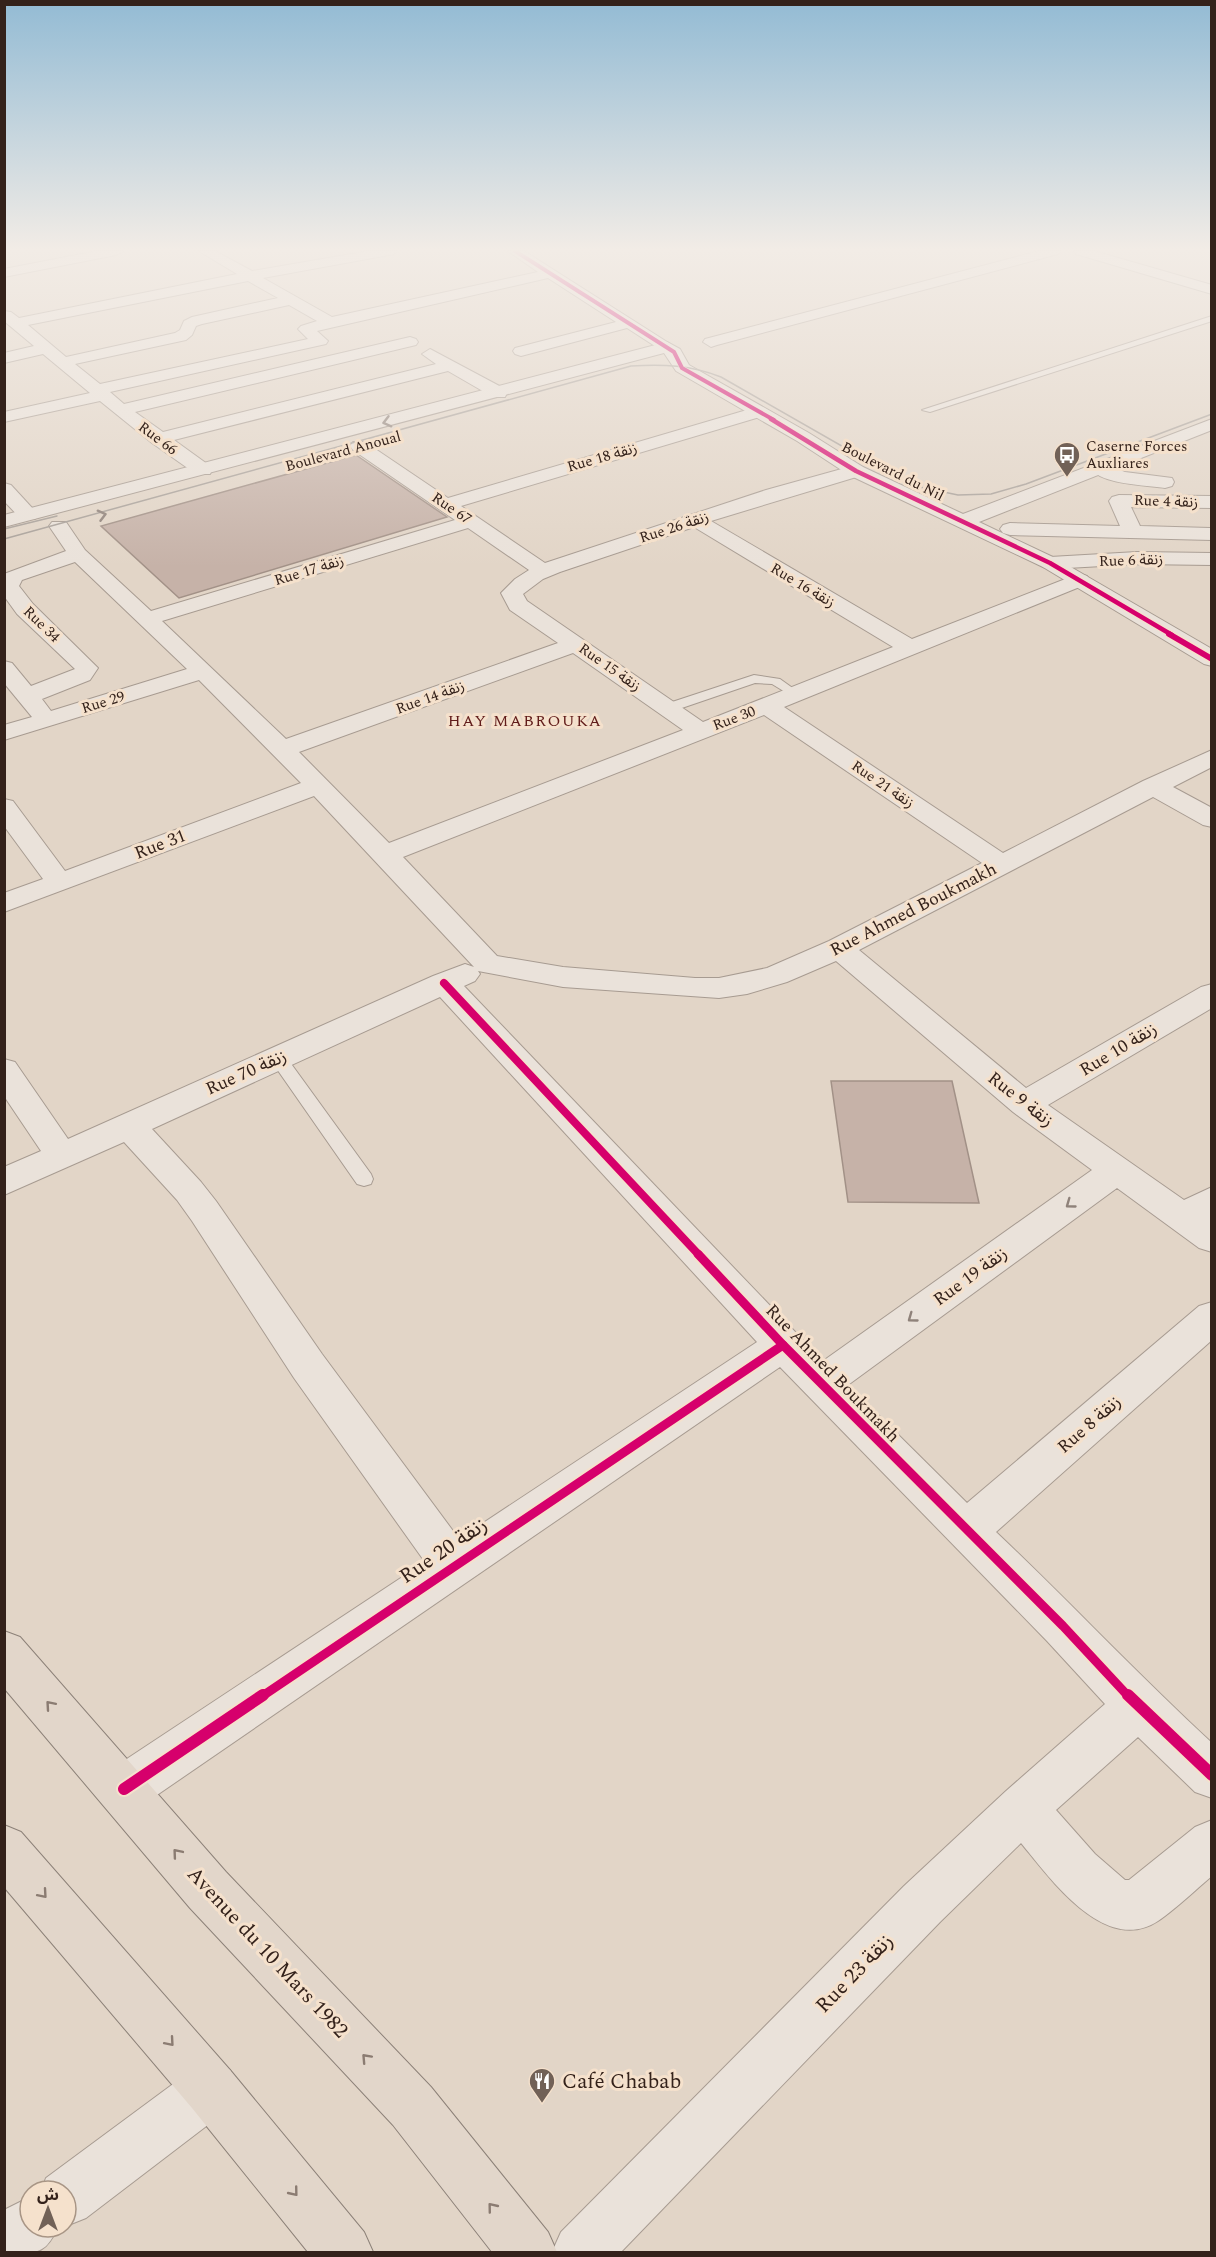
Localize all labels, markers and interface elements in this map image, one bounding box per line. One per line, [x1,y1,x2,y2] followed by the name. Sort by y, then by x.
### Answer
[382,415,392,428] one-way arrow
[133,416,183,461] street label: Rue 66
[283,425,404,478] street label: Boulevard Anoual
[1086,435,1187,475] place label: Caserne Forces Auxliares
[837,436,948,507] street label: Boulevard du Nil
[564,437,640,478] street label: Rue 18 زنقة
[1052,440,1082,478] bus stop icon: Caserne Forces Auxliares
[427,486,477,530] street label: Rue 67
[1133,489,1199,514] street label: Rue 4 زنقة
[636,505,712,550] street label: Rue 26 زنقة
[96,510,106,522] one-way arrow
[1098,548,1164,573] street label: Rue 6 زنقة
[271,549,347,592] street label: Rue 17 زنقة
[766,557,839,614] street label: Rue 16 زنقة
[18,601,66,648] street label: Rue 34
[574,637,646,697] street label: Rue 15 زنقة
[392,674,468,721] street label: Rue 14 زنقة
[79,685,128,720] street label: Rue 29
[709,700,759,737] street label: Rue 30
[448,709,602,733] district label: HAY MABROUKA
[846,755,919,814] street label: Rue 21 زنقة
[130,822,190,867] street label: Rue 31
[825,856,1001,963] street label: Rue Ahmed Boukmakh
[1074,1016,1162,1083] street label: Rue 10 زنقة
[201,1043,291,1102] street label: Rue 70 زنقة
[982,1065,1059,1134] street label: Rue 9 زنقة
[1066,1197,1077,1208] one-way arrow
[927,1240,1013,1313] street label: Rue 19 زنقة
[759,1298,906,1449] street label: Rue Ahmed Boukmakh
[907,1311,918,1322] one-way arrow
[1051,1389,1127,1460] street label: Rue 8 زنقة
[393,1509,494,1592] street label: Rue 20 زنقة
[46,1701,57,1712] one-way arrow
[174,1849,185,1860] one-way arrow
[179,1860,356,2046] street label: Avenue du 10 Mars 1982
[35,1887,46,1898] one-way arrow
[808,1926,901,2021] street label: Rue 23 زنقة
[163,2035,174,2046] one-way arrow
[362,2054,373,2064] one-way arrow
[527,2066,557,2104] restaurant icon: Café Chabab
[562,2066,681,2098] place label: Café Chabab
[18,2179,78,2239] north arrow
[37,2183,59,2207] text: ش
[287,2185,298,2196] one-way arrow
[488,2203,499,2214] one-way arrow

